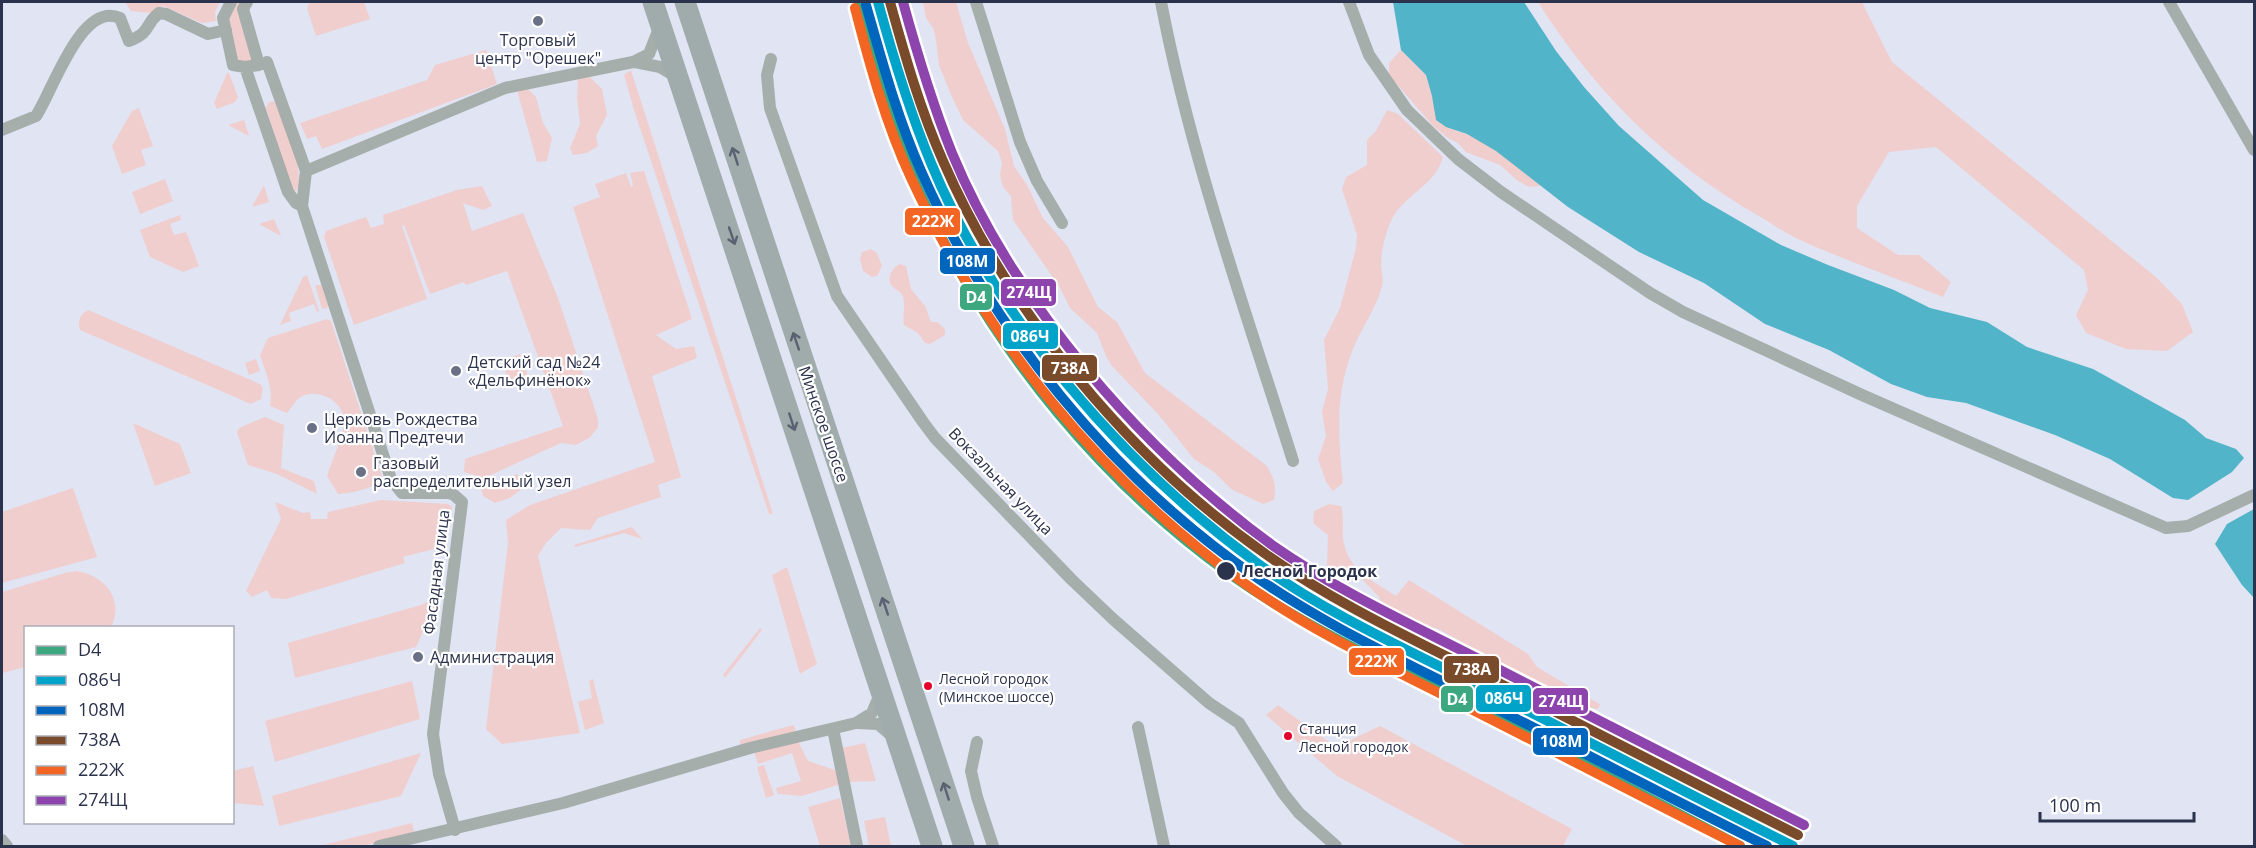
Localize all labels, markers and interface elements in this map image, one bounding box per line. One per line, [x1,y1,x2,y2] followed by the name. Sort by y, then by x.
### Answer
[531,14,545,28] marker: Торговый центр "Орешек"
[475,29,601,69] place label: Торговый центр "Орешек"
[729,147,740,166] one-way arrow
[904,207,961,236] line badge: 222Ж
[912,210,955,232] text: 222Ж
[727,226,738,245] one-way arrow
[939,247,996,275] line badge: 108М
[946,250,988,272] text: 108М
[1000,278,1057,307] line badge: 274Щ
[1006,281,1052,303] text: 274Щ
[959,283,993,311] line badge: D4
[966,286,987,308] text: D4
[1002,322,1059,350] line badge: 086Ч
[1010,325,1050,347] text: 086Ч
[790,332,801,351] one-way arrow
[468,351,600,391] place label: Детский сад №24 «Дельфинёнок»
[1041,354,1098,382] line badge: 738А
[1051,357,1090,379] text: 738А
[794,363,854,485] street label: Минское шоссе
[449,364,463,378] marker: Детский сад №24 «Дельфинёнок»
[324,408,478,448] place label: Церковь Рождества Иоанна Предтечи
[788,412,799,431] one-way arrow
[305,421,319,435] marker: Церковь Рождества Иоанна Предтечи
[944,422,1058,540] street label: Вокзальная улица
[373,452,571,492] place label: Газовый распределительный узел
[354,465,368,479] marker: Газовый распределительный узел
[417,508,455,636] street label: Фасадная улица
[1215,560,1237,582] marker: Лесной Городок
[1242,560,1377,582] place label: Лесной Городок
[879,596,890,615] one-way arrow
[24,626,234,824] legend
[78,637,101,661] text: D4
[430,646,554,668] place label: Администрация
[1348,647,1405,676] line badge: 222Ж
[411,650,425,664] marker: Администрация
[1355,650,1398,672] text: 222Ж
[1443,655,1500,684] line badge: 738А
[1453,658,1492,680] text: 738А
[78,667,121,691] text: 086Ч
[939,669,1054,706] place label: Лесной городок (Минское шоссе)
[922,680,934,692] marker: Лесной городок (Минское шоссе)
[1475,684,1532,713] line badge: 086Ч
[1440,685,1474,713] line badge: D4
[1484,687,1524,709] text: 086Ч
[1532,687,1589,715] line badge: 274Щ
[1447,688,1468,710] text: D4
[1538,690,1584,712] text: 274Щ
[78,697,125,721] text: 108М
[1299,719,1409,756] place label: Станция Лесной городок
[78,727,121,751] text: 738А
[1532,727,1589,756] line badge: 108М
[1282,730,1294,742] marker: Станция Лесной городок
[1540,730,1582,752] text: 108М
[78,757,125,781] text: 222Ж
[940,782,951,801] one-way arrow
[2040,785,2194,823] scale bar
[78,787,128,811] text: 274Щ
[2049,793,2101,817] text: 100 m

